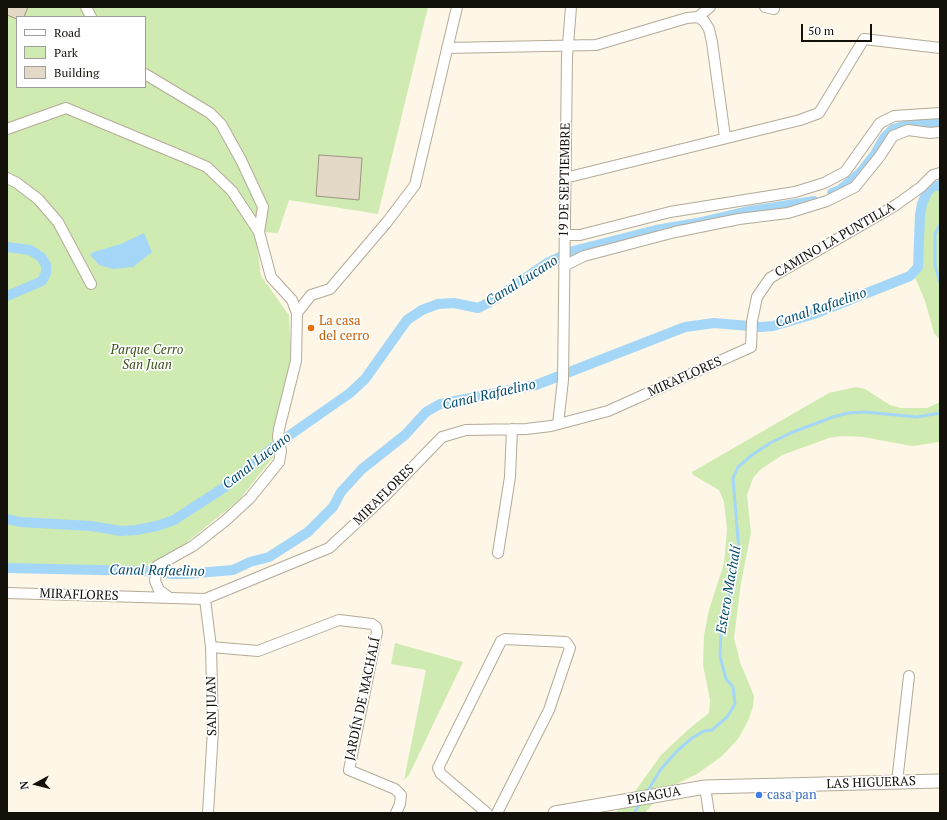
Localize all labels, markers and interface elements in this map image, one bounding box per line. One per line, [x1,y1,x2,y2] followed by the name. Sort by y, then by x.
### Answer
[16,16,146,88] legend
[803,16,874,42] scale bar
[808,23,834,38] text: 50 m
[54,25,81,40] text: Road
[54,45,78,60] text: Park
[54,65,99,80] text: Building
[556,123,574,237] street label: 19 DE SEPTIEMBRE
[772,199,898,281] street label: CAMINO LA PUNTILLA
[483,252,561,310] water label: Canal Lucano
[773,285,869,331] water label: Canal Rafaelino
[319,313,369,344] place label: La casa del cerro
[306,323,316,333] marker: La casa del cerro
[111,342,183,373] park label: Parque Cerro San Juan
[646,354,724,400] street label: MIRAFLORES
[441,376,537,414] water label: Canal Rafaelino
[219,429,295,493] water label: Canal Lucano
[350,461,418,529] street label: MIRAFLORES
[713,545,745,635] water label: Estero Machalí
[109,562,205,580] water label: Canal Rafaelino
[39,586,119,604] street label: MIRAFLORES
[342,636,384,762] street label: JARDÍN DE MACHALÍ
[204,676,220,736] street label: SAN JUAN
[16,764,56,804] north arrow
[826,774,916,792] street label: LAS HIGUERAS
[17,780,32,790] text: N
[626,784,682,808] street label: PISAGUA
[767,787,817,803] place label: casa pan
[754,790,764,800] marker: casa pan

